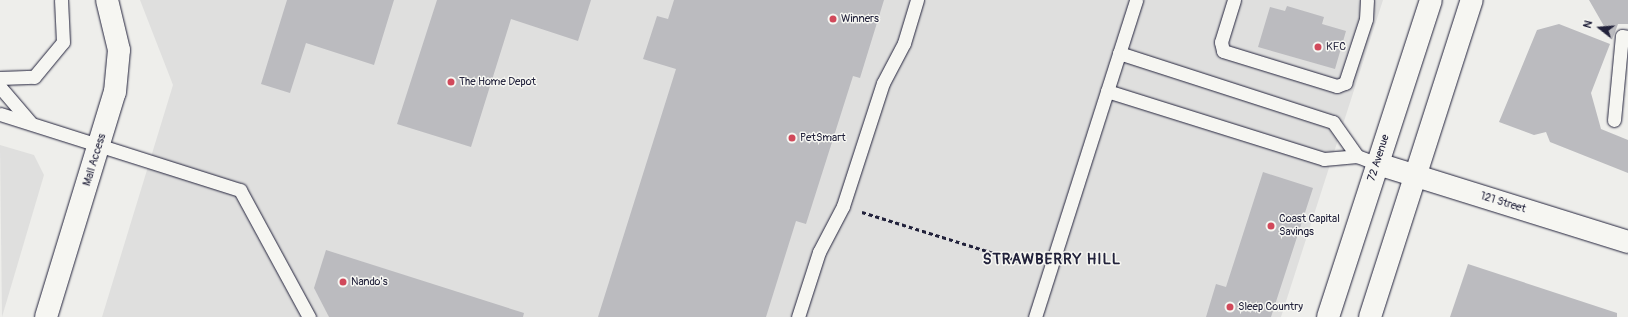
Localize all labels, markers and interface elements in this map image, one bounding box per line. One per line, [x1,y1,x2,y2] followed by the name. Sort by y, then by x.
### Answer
[1580,8,1620,48] north arrow
[841,12,879,26] place label: Winners
[828,14,838,24] marker: Winners
[1581,19,1595,30] text: N
[1326,40,1346,54] place label: KFC
[1313,42,1323,52] marker: KFC
[459,75,536,89] place label: The Home Depot
[446,77,456,87] marker: The Home Depot
[800,131,846,145] place label: PetSmart
[81,132,109,188] street label: Mall Access
[787,133,797,143] marker: PetSmart
[1365,133,1393,183] street label: 72 Avenue
[1479,190,1527,216] street label: 121 Street
[1279,213,1340,239] place label: Coast Capital Savings
[1266,221,1276,231] marker: Coast Capital Savings
[983,251,1121,269] district label: STRAWBERRY HILL
[351,275,388,289] place label: Nando's
[338,277,348,287] marker: Nando's
[1238,300,1303,314] place label: Sleep Country
[1225,302,1235,312] marker: Sleep Country

